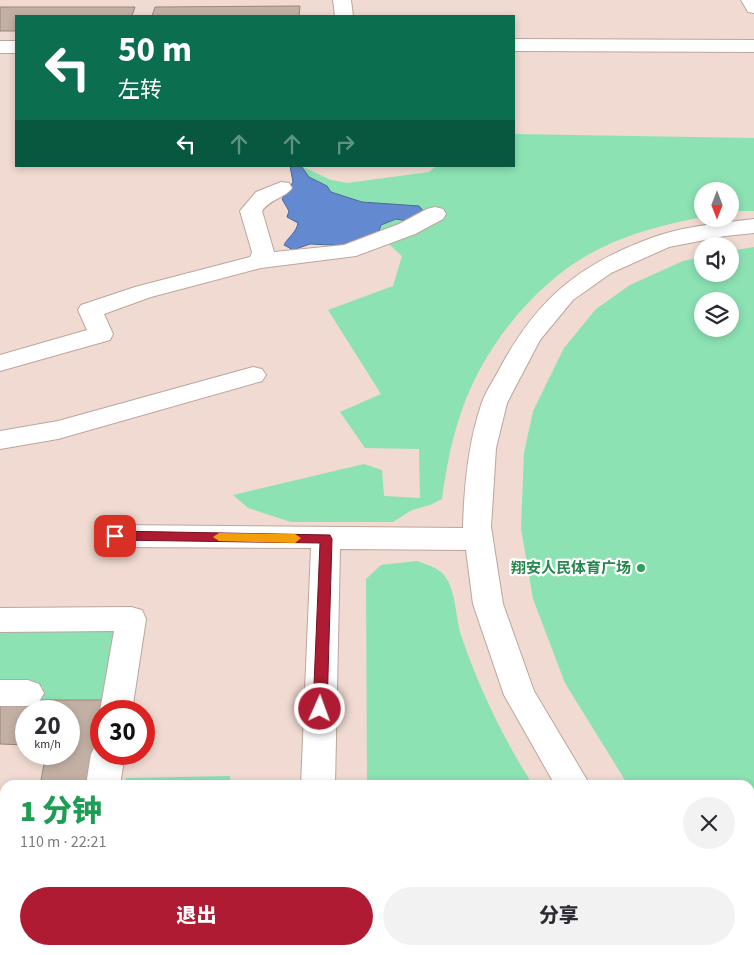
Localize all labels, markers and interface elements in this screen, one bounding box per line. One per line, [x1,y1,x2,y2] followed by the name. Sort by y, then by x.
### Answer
[118,25,192,75] text: 50 m
[35,35,100,100] icon: left
[118,74,162,106] text: 左转
[172,130,200,158] icon: left
[225,130,253,158] icon: ahead
[278,130,306,158] icon: ahead
[331,130,359,158] icon: right
[694,182,739,228] north arrow
[694,182,739,337] map controls
[694,237,739,282] button: sound
[694,292,739,337] button: layers
[94,515,136,557] pin
[101,522,129,550] icon: arrive
[511,558,631,579] place label: 翔安人民体育广场
[635,562,647,574] marker: 翔安人民体育广场
[293,682,345,734] position arrow
[90,700,155,765] speed limit sign: 30
[34,708,61,744] text: 20
[34,736,61,753] text: km/h
[20,790,102,833] text: 1 分钟
[683,797,735,849] button: close
[20,831,107,853] text: 110 m · 22:21
[20,887,373,945] button: 退出
[383,887,735,945] button: 分享

